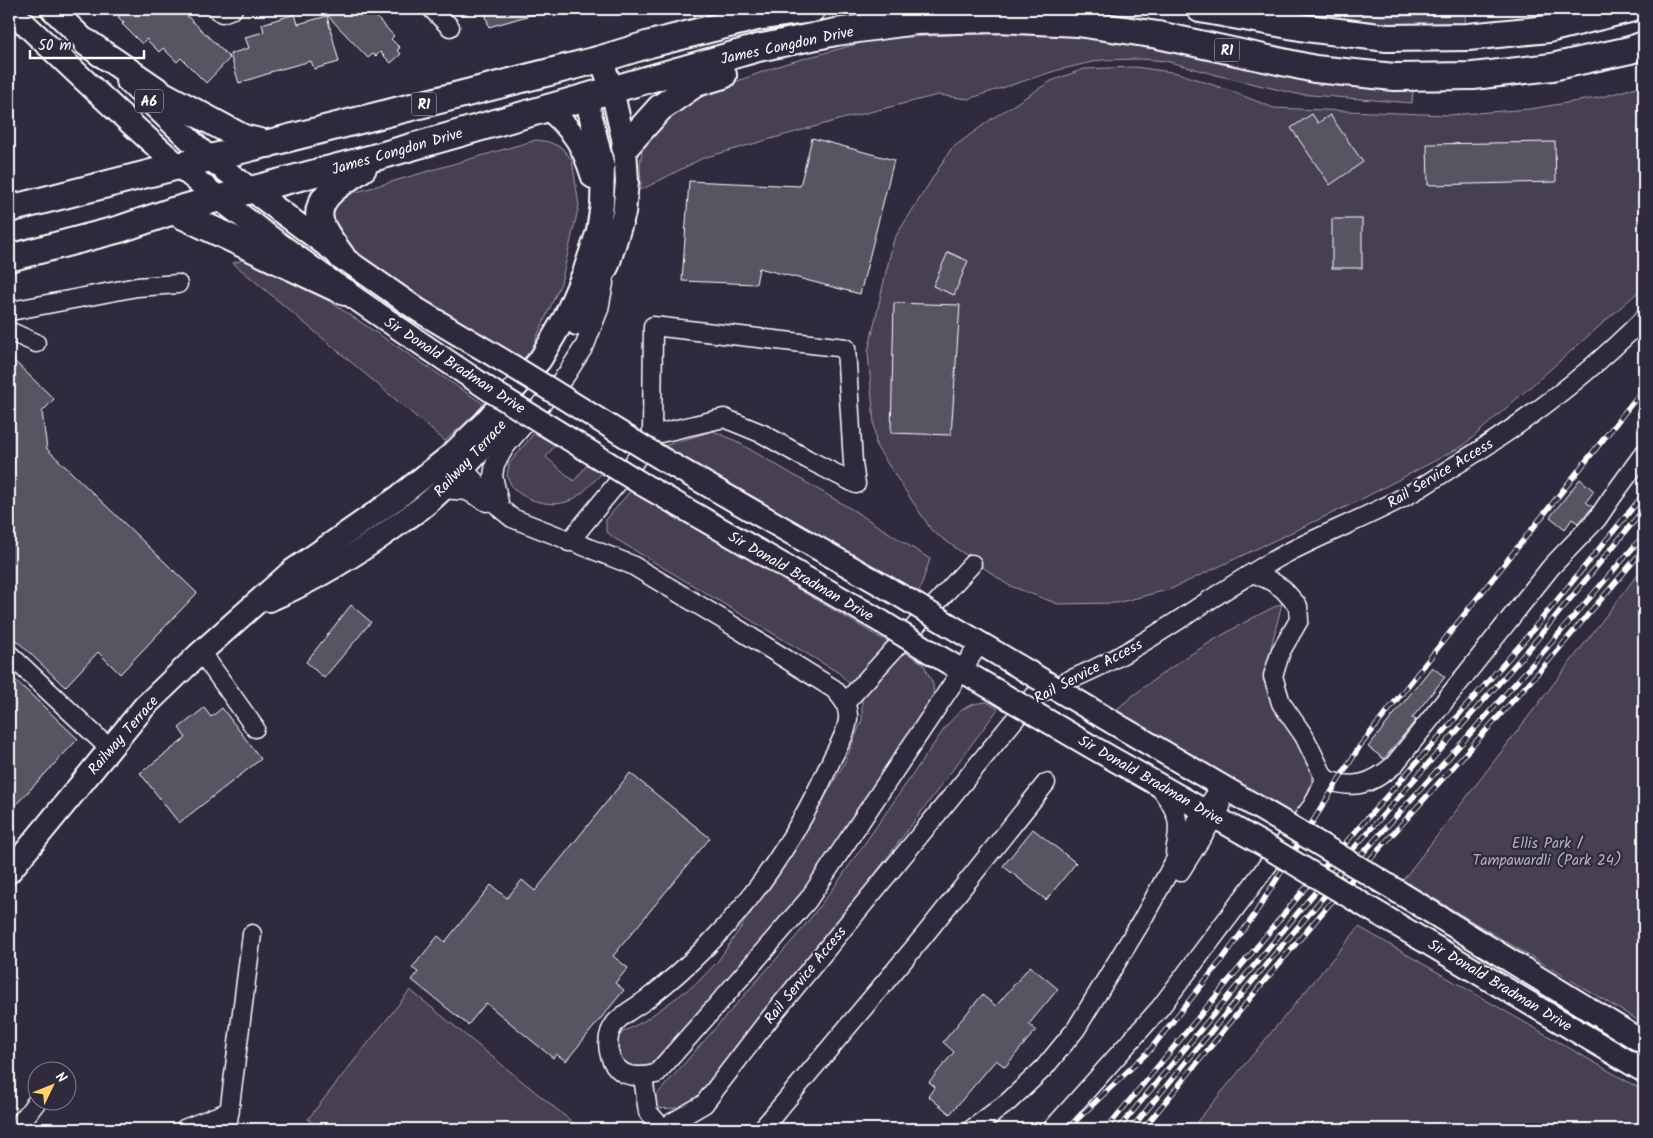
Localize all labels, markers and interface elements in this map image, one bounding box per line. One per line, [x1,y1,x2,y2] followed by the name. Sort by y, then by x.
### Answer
[718,20,856,72] street label: James Congdon Drive
[30,28,144,60] scale bar
[38,34,72,58] text: 50 m
[1214,38,1240,62] road number: R1
[135,90,163,112] road number: A6
[412,92,436,116] road number: R1
[329,122,466,182] street label: James Congdon Drive
[379,311,530,421] street label: Sir Donald Bradman Drive
[428,414,513,503] street label: Railway Terrace
[1383,432,1499,515] street label: Rail Service Access
[723,525,878,629] street label: Sir Donald Bradman Drive
[1030,633,1148,711] street label: Rail Service Access
[82,690,165,781] street label: Railway Terrace
[1073,729,1228,833] street label: Sir Donald Bradman Drive
[1472,832,1622,873] park label: Ellis Park / Tampawardli (Park 24)
[759,921,853,1030] street label: Rail Service Access
[1423,933,1576,1039] street label: Sir Donald Bradman Drive
[28,1060,78,1110] north arrow
[50,1067,72,1089] text: N

